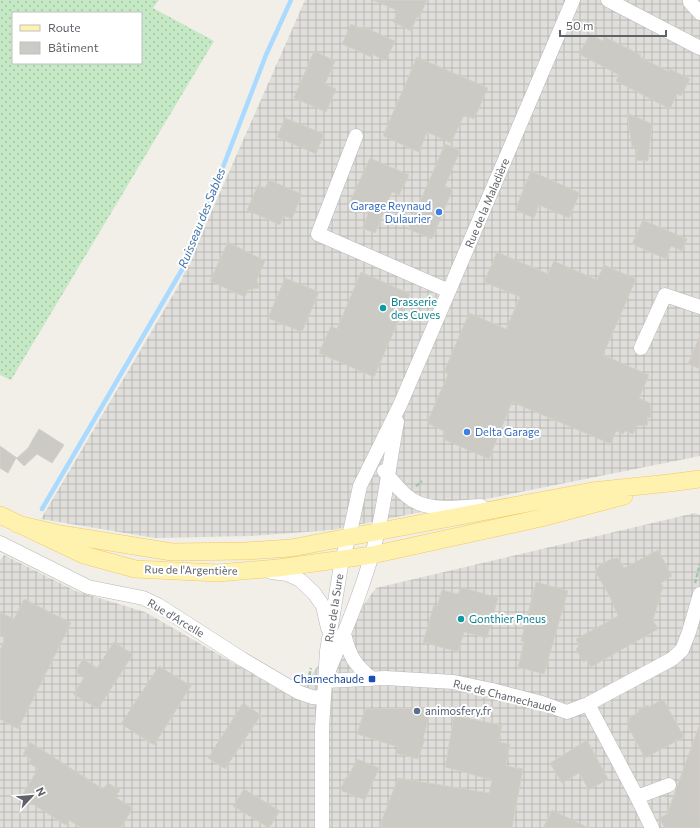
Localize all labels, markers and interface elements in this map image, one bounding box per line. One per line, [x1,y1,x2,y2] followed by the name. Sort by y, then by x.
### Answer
[12,12,142,64] legend
[560,12,666,38] scale bar
[566,18,594,32] text: 50 m
[48,20,81,34] text: Route
[48,40,99,54] text: Bâtiment
[462,156,511,250] street label: Rue de la Maladière
[175,165,228,270] water label: Ruisseau des Sables
[350,199,432,225] place label: Garage Reynaud Dulaurier
[434,207,444,217] marker: Garage Reynaud Dulaurier
[391,295,440,321] place label: Brasserie des Cuves
[378,303,388,313] marker: Brasserie des Cuves
[475,425,540,438] place label: Delta Garage
[462,427,472,437] marker: Delta Garage
[144,562,238,577] street label: Rue de l'Argentière
[322,573,345,643] street label: Rue de la Sure
[146,596,207,640] street label: Rue d'Arcelle
[469,612,546,625] place label: Gonthier Pneus
[456,614,466,624] marker: Gonthier Pneus
[293,672,364,685] place label: Chamechaude
[367,674,377,684] marker: Chamechaude
[452,676,559,715] street label: Rue de Chamechaude
[425,704,492,717] place label: animosfery.fr
[412,706,422,716] marker: animosfery.fr
[12,776,52,816] north arrow
[34,785,49,798] text: N

